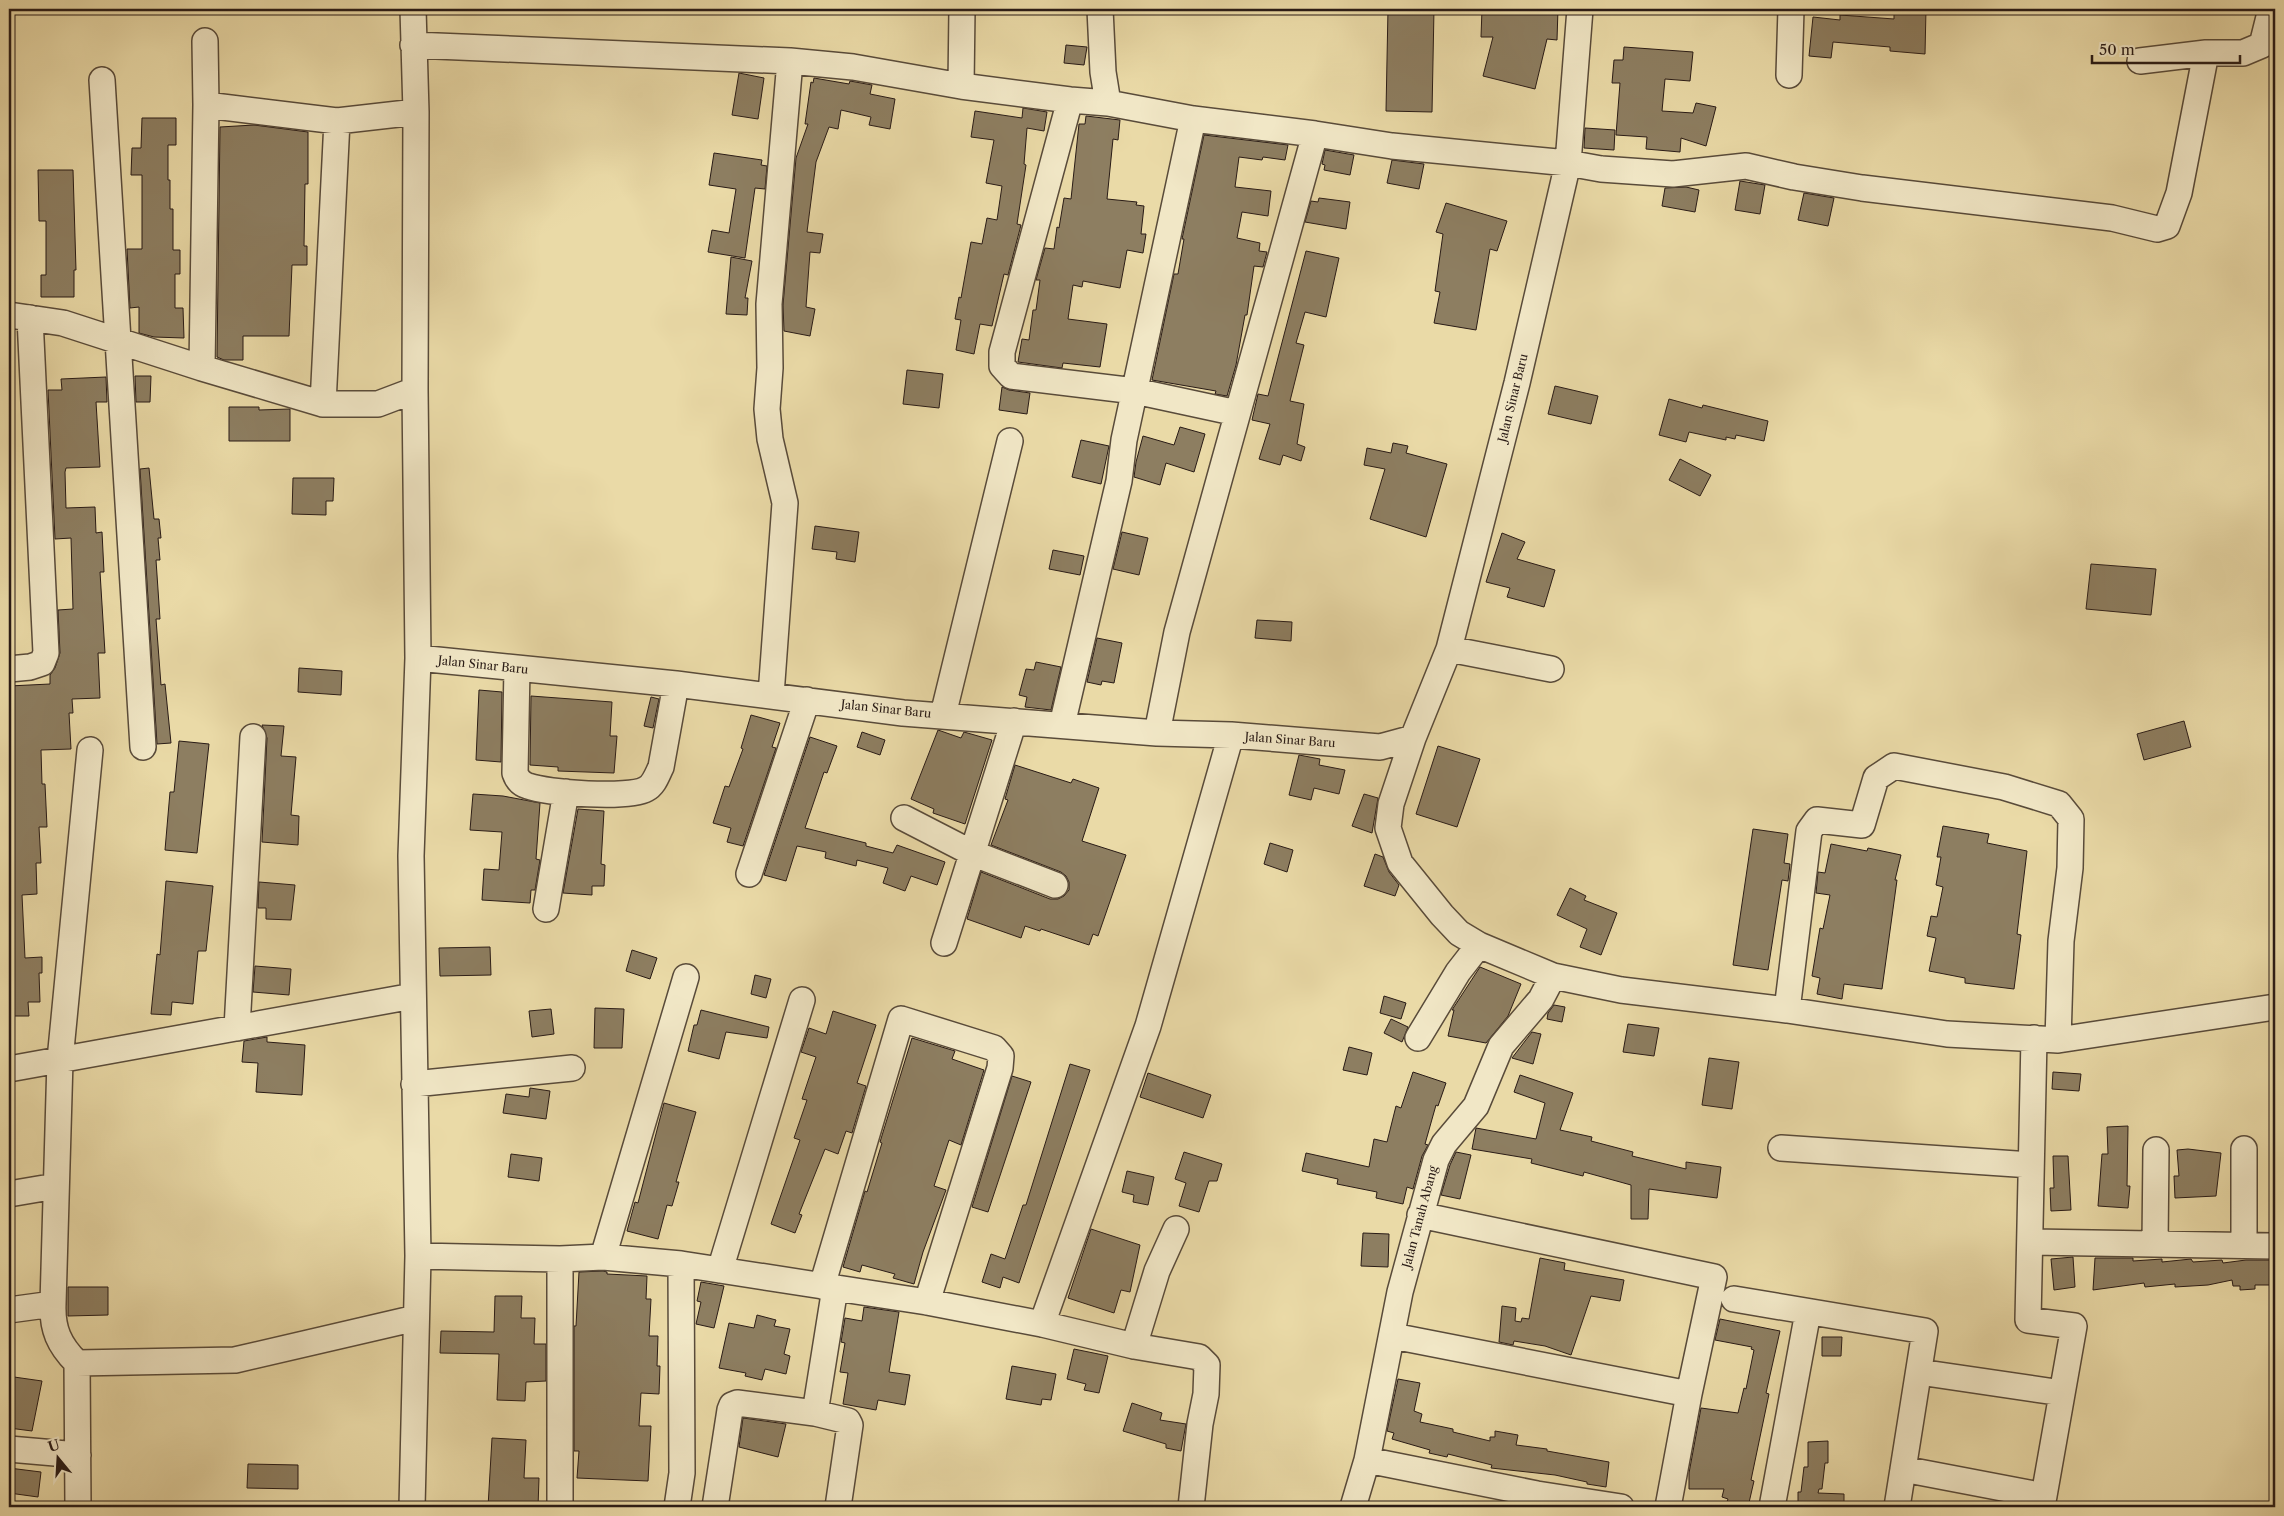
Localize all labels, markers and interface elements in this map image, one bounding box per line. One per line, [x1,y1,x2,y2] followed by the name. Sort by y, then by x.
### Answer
[2092,32,2239,64] scale bar
[2099,40,2135,59] text: 50 m
[1494,351,1531,446] street label: Jalan Sinar Baru
[435,652,530,677] street label: Jalan Sinar Baru
[838,696,933,721] street label: Jalan Sinar Baru
[1242,729,1336,750] street label: Jalan Sinar Baru
[1398,1163,1441,1272] street label: Jalan Tanah Abang
[32,1434,82,1484] north arrow
[46,1435,63,1456] text: U

